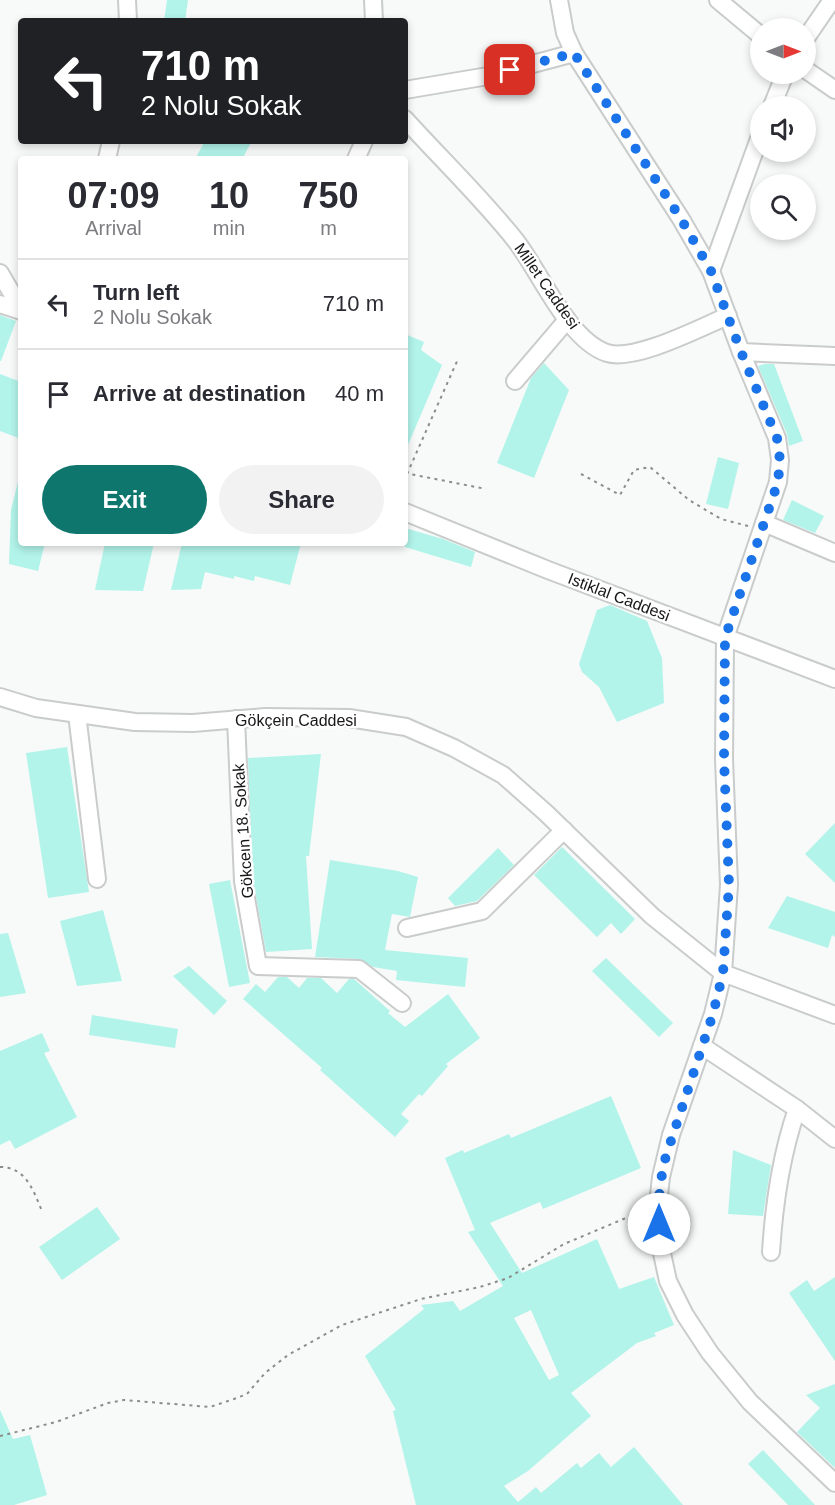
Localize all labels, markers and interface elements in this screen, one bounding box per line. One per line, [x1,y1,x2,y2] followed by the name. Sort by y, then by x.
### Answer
[750,18,816,84] north arrow
[750,18,816,240] map controls
[42,42,120,120] icon: left
[141,42,260,89] text: 710 m
[484,44,535,95] pin
[493,53,526,86] icon: arrive
[141,91,302,121] text: 2 Nolu Sokak
[750,96,816,162] button: sound
[750,174,816,240] button: search
[67,175,160,216] text: 07:09
[209,175,249,216] text: 10
[298,175,359,216] text: 750
[85,217,142,239] text: Arrival
[213,217,245,239] text: min
[320,217,337,239] text: m
[511,240,583,332] street label: Millet Caddesi
[93,280,179,305] text: Turn left
[42,288,75,321] icon: left
[323,291,384,316] text: 710 m
[93,306,212,328] text: 2 Nolu Sokak
[42,378,75,411] icon: arrive
[93,381,306,406] text: Arrive at destination
[335,381,384,406] text: 40 m
[42,465,207,534] button: Exit
[219,465,384,534] button: Share
[566,570,672,624] street label: Istiklal Caddesi
[235,712,357,729] street label: Gökçein Caddesi
[230,762,256,899] street label: Gökceın 18. Sokak
[627,1192,691,1256] position arrow

